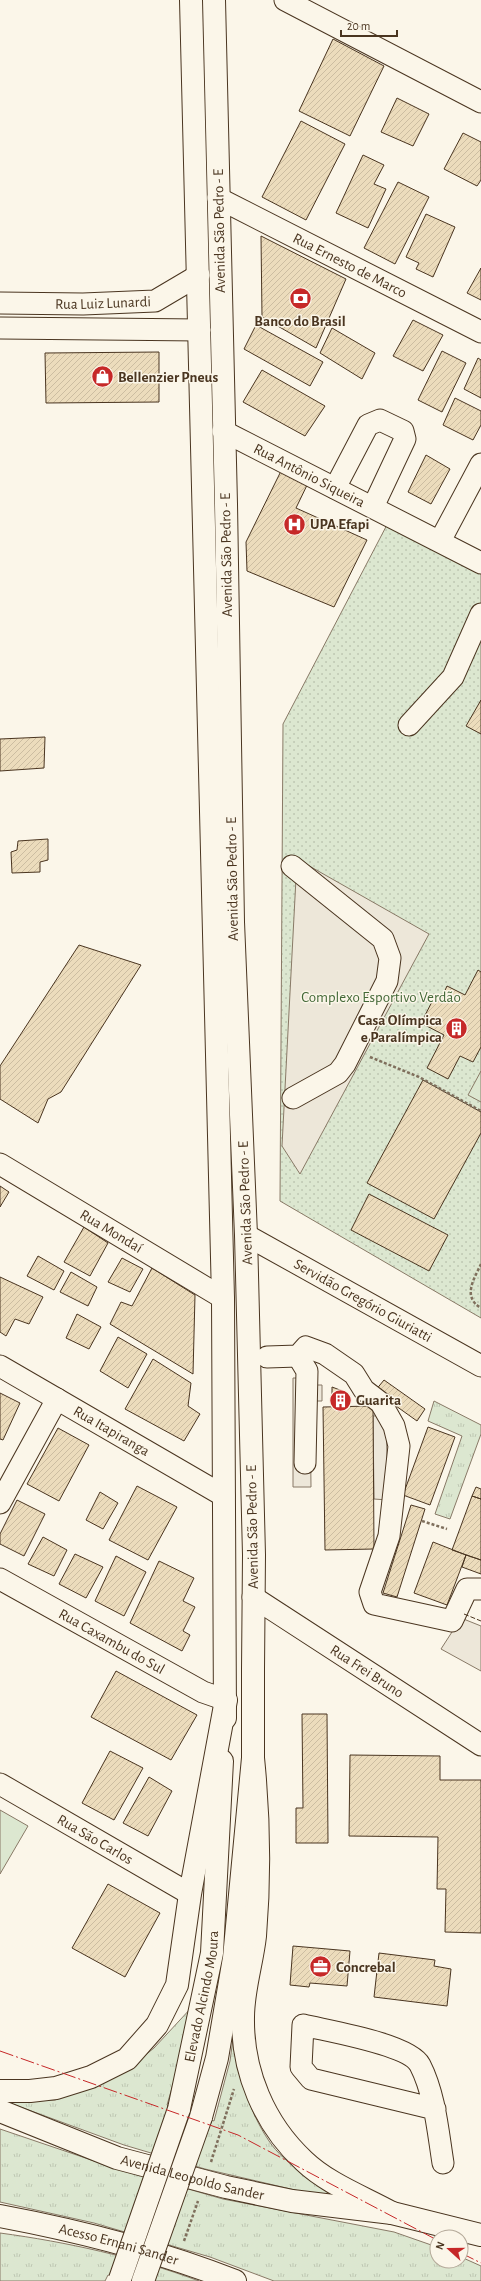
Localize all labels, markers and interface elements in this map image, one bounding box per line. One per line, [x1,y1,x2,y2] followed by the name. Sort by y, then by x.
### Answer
[341,12,397,38] scale bar
[347,20,370,32] text: 20 m
[211,169,228,293] street label: Avenida São Pedro - E
[290,230,409,301] street label: Rua Ernesto de Marco
[287,285,313,311] bank icon: Banco do Brasil
[55,294,151,312] street label: Rua Luiz Lunardi
[254,314,346,329] place label: Banco do Brasil
[89,364,115,390] shop icon: Bellenzier Pneus
[118,370,218,385] place label: Bellenzier Pneus
[251,441,367,510] street label: Rua Antônio Siqueira
[218,493,235,617] street label: Avenida São Pedro - E
[281,511,307,537] hospital icon: UPA Efapi
[310,517,369,532] place label: UPA Efapi
[224,817,241,941] street label: Avenida São Pedro - E
[301,990,461,1005] park label: Complexo Esportivo Verdão
[358,1013,442,1045] place label: Casa Olímpica e Paralímpica
[444,1016,470,1042] building icon: Casa Olímpica e Paralímpica
[236,1141,255,1265] street label: Avenida São Pedro - E
[77,1207,145,1256] street label: Rua Mondaí
[291,1256,434,1345] street label: Servidão Gregório Giuriatti
[327,1387,353,1413] building icon: Guarita
[356,1393,401,1408] place label: Guarita
[71,1403,152,1459] street label: Rua Itapiranga
[244,1465,261,1589] street label: Avenida São Pedro - E
[56,1606,167,1677] street label: Rua Caxambu do Sul
[327,1642,406,1701] street label: Rua Frei Bruno
[54,1812,135,1867] street label: Rua São Carlos
[182,1930,221,2064] street label: Elevado Alcindo Moura
[307,1954,333,1980] office icon: Concrebal
[336,1960,396,1975] place label: Concrebal
[119,2152,266,2203] street label: Avenida Leopoldo Sander
[57,2221,180,2268] street label: Acesso Ernani Sander
[429,2229,469,2269] north arrow
[434,2240,447,2251] text: N

